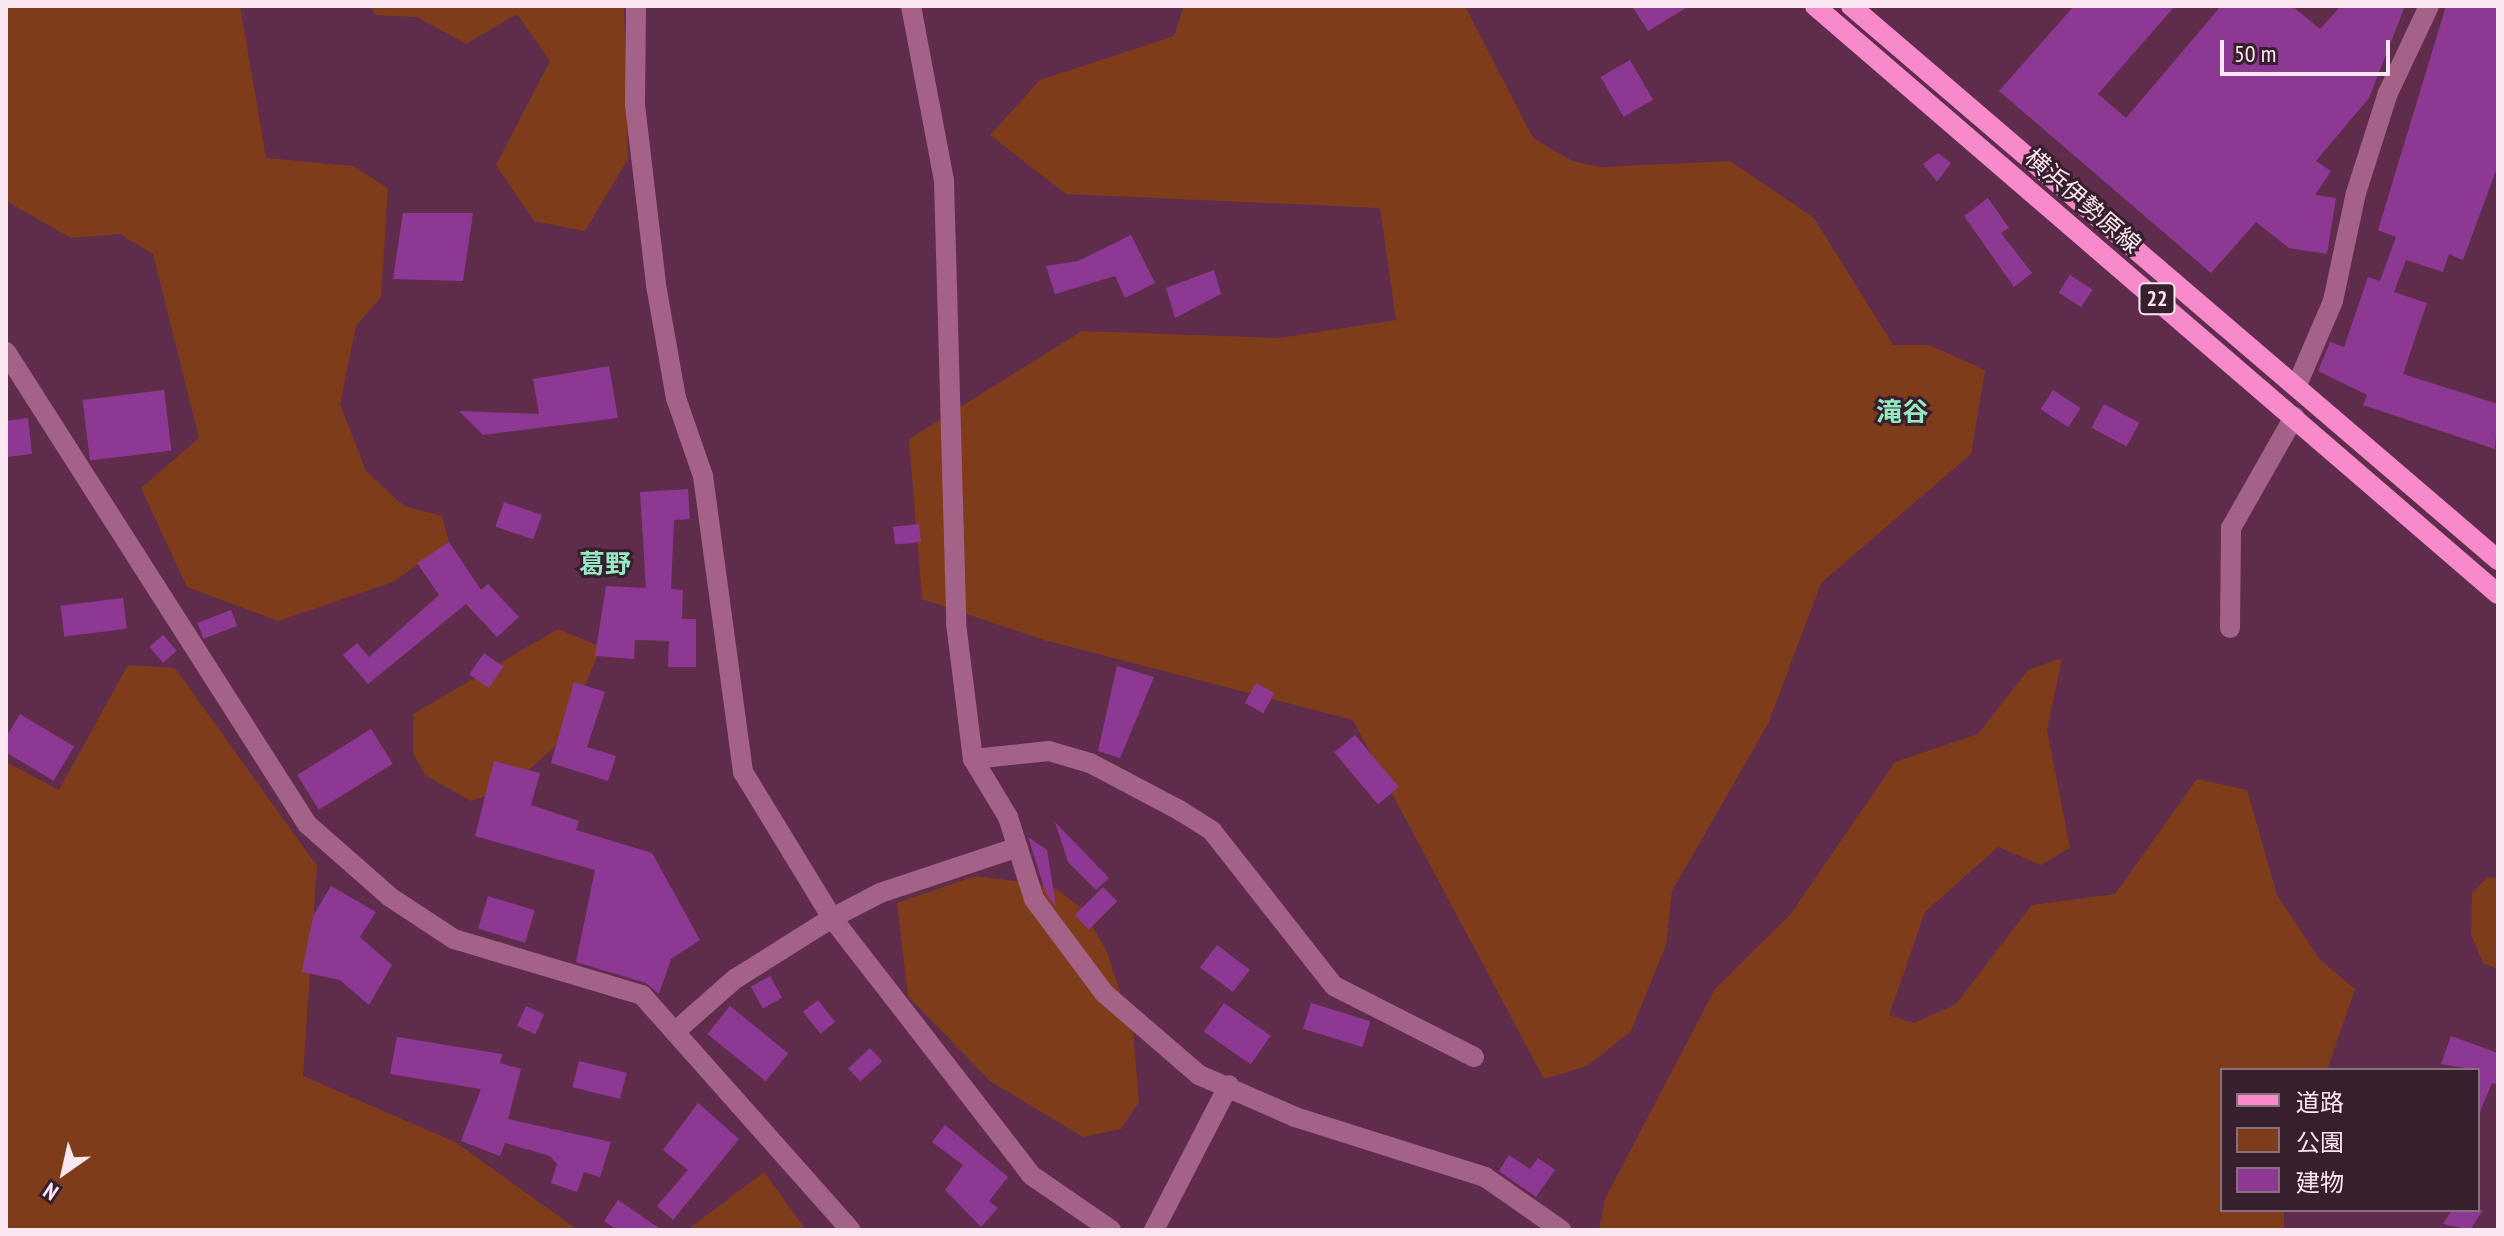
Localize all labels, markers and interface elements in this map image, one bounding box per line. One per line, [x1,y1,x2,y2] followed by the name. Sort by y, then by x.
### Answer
[2224,24,2394,74] scale bar
[2234,38,2276,69] text: 50 m
[2019,143,2147,259] street label: 横浜伊勢原線
[2137,281,2177,317] road number: 22
[1876,396,1928,428] district label: 滝谷
[579,548,631,580] district label: 葛野
[2220,1068,2480,1212] legend
[2296,1087,2344,1118] text: 道路
[2296,1127,2344,1158] text: 公園
[24,1132,104,1212] north arrow
[2296,1167,2344,1198] text: 建物
[38,1177,63,1207] text: N

